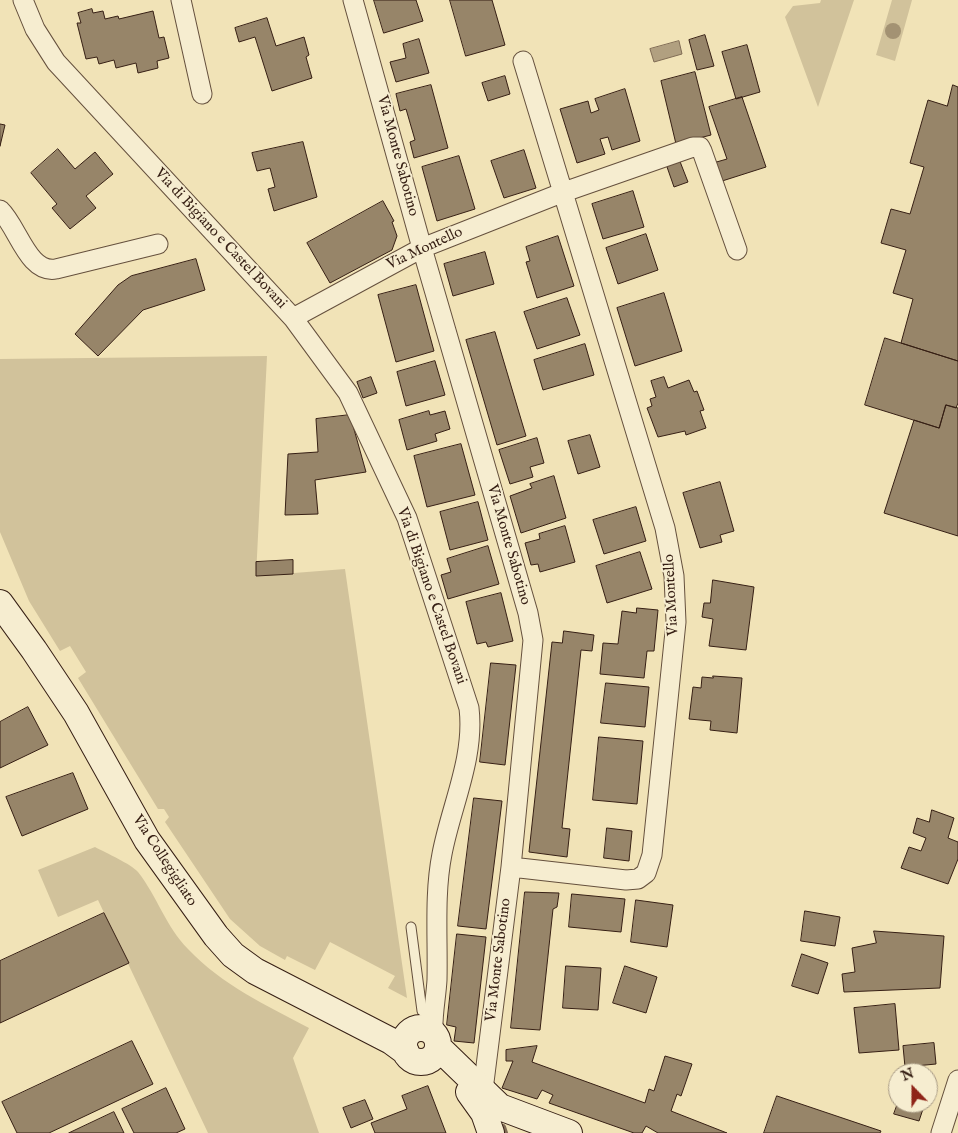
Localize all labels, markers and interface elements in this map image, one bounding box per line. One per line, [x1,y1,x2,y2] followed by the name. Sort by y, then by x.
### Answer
[372,94,422,218] street label: Via Monte Sabotino
[150,165,290,313] street label: Via di Bigiano e Castel Bovani
[384,224,466,274] street label: Via Montello
[482,483,534,607] street label: Via Monte Sabotino
[392,505,470,687] street label: Via di Bigiano e Castel Bovani
[661,554,683,636] street label: Via Montello
[128,812,200,910] street label: Via Collegigliato
[482,897,516,1023] street label: Via Monte Sabotino
[888,1063,938,1113] north arrow
[899,1064,917,1086] text: N

